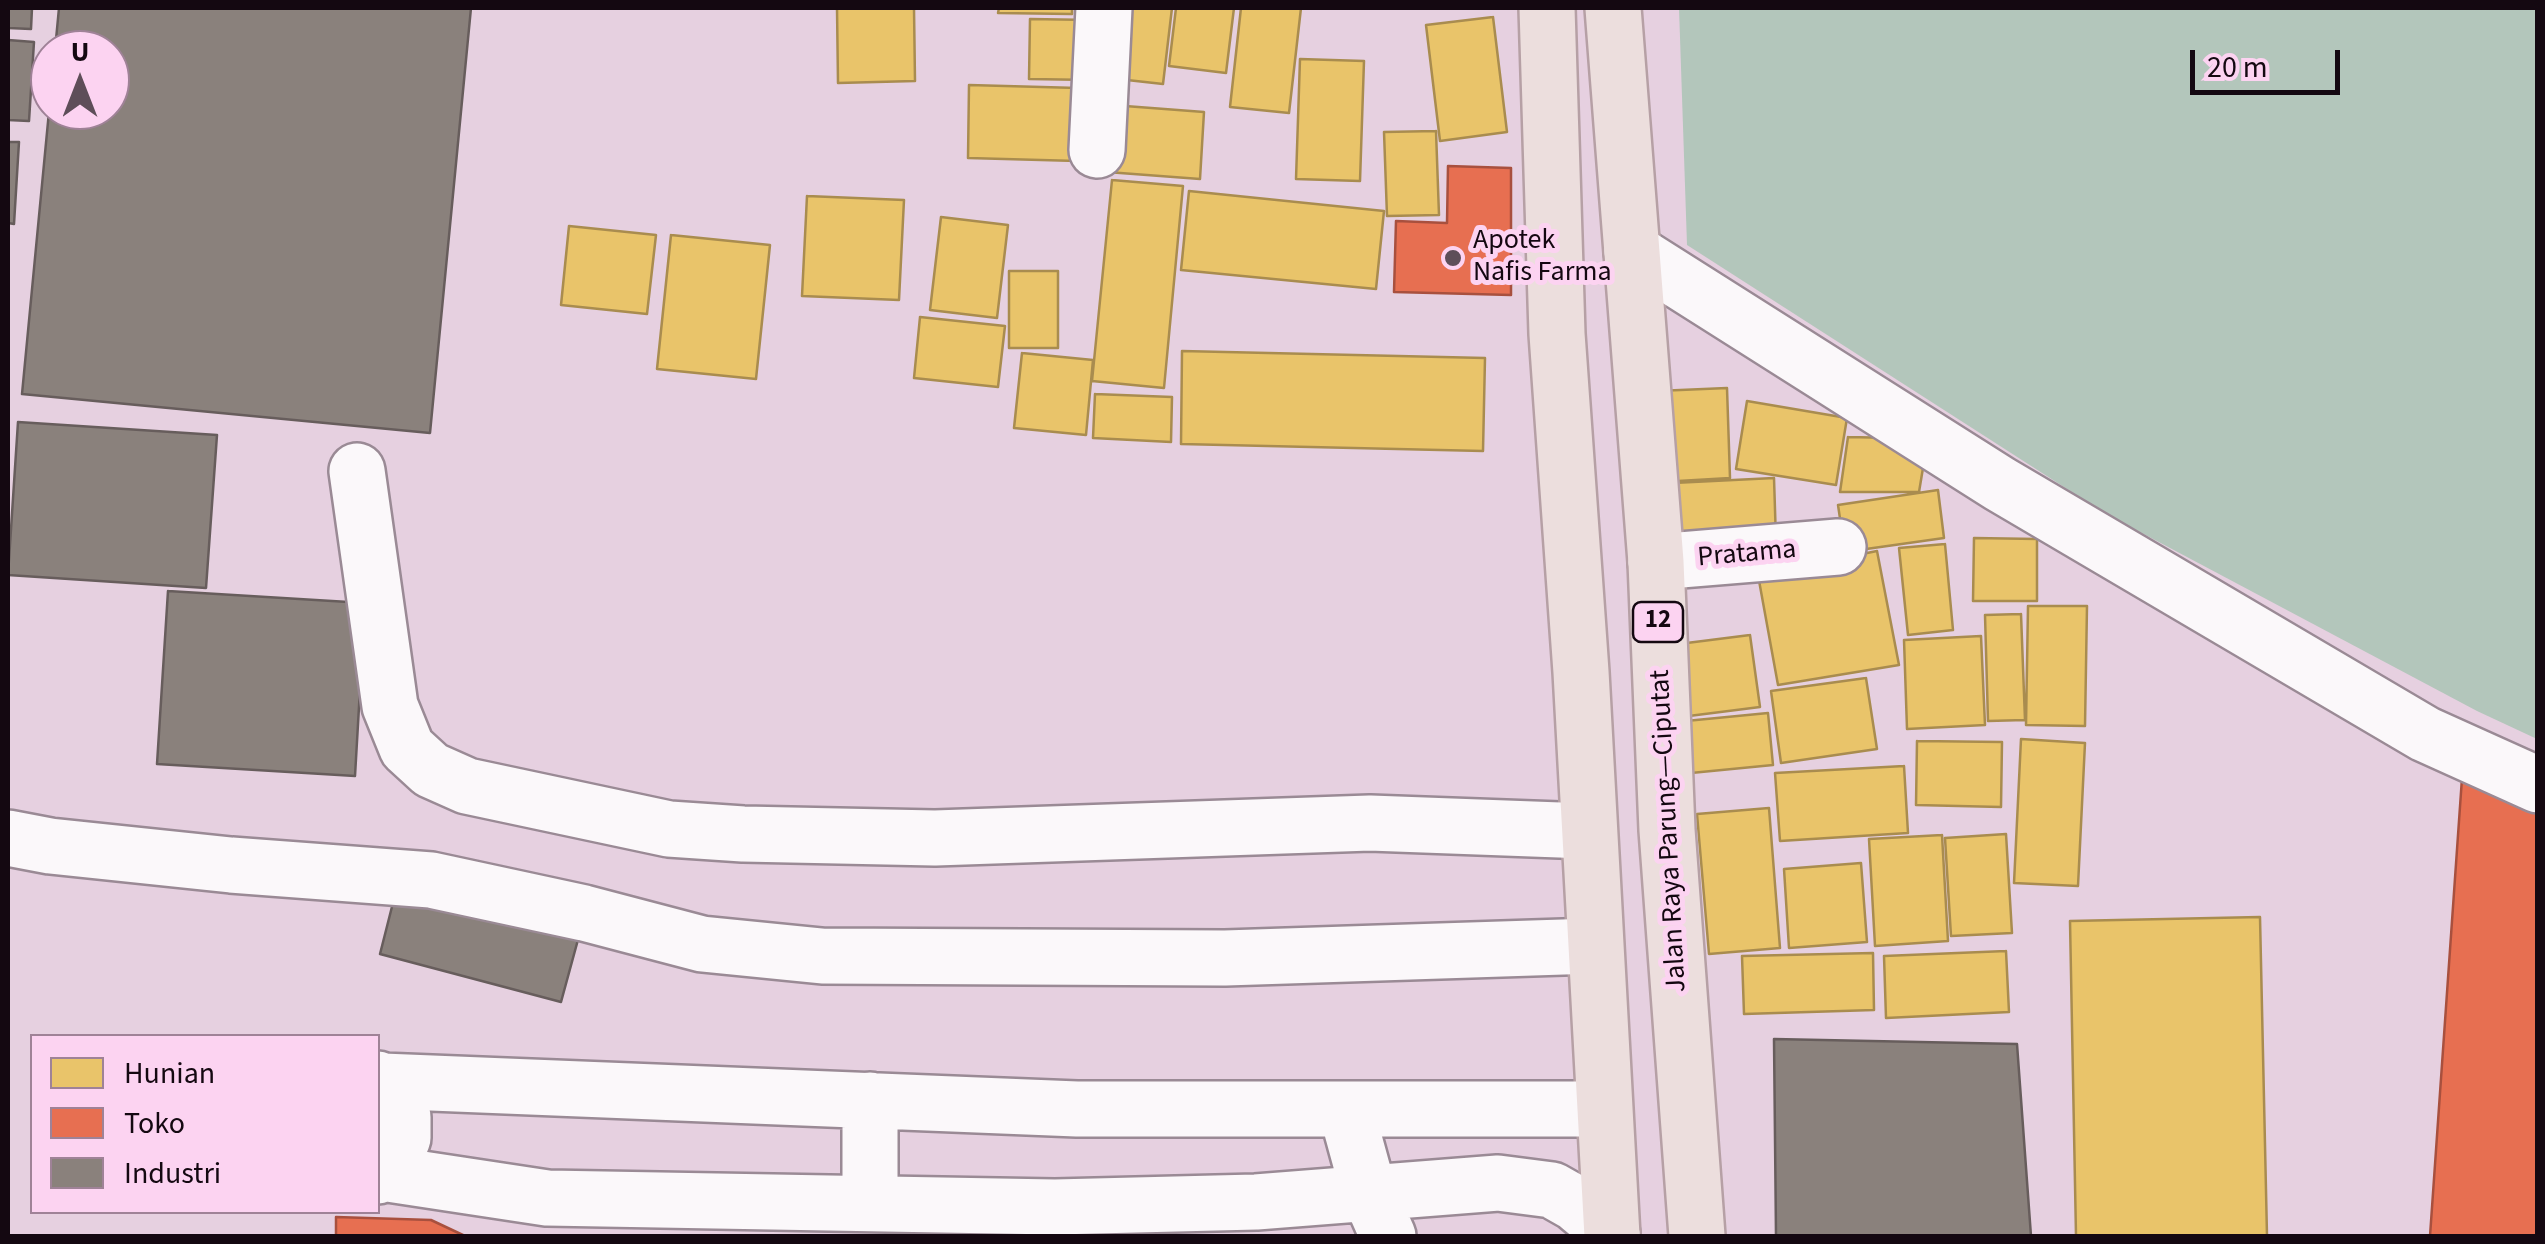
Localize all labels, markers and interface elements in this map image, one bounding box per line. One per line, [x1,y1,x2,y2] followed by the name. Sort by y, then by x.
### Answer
[30,30,130,130] north arrow
[2195,30,2345,92] scale bar
[71,32,89,72] text: U
[2207,46,2268,89] text: 20 m
[1473,225,1612,291] place label: Apotek Nafis Farma
[1442,247,1464,269] marker: Apotek Nafis Farma
[1696,534,1798,576] street label: Pratama
[1633,602,1683,642] road number: 12
[1645,669,1695,993] street label: Jalan Raya Parung—Ciputat
[30,1034,380,1214] legend
[124,1052,215,1095] text: Hunian
[124,1102,185,1145] text: Toko
[124,1152,221,1195] text: Industri

